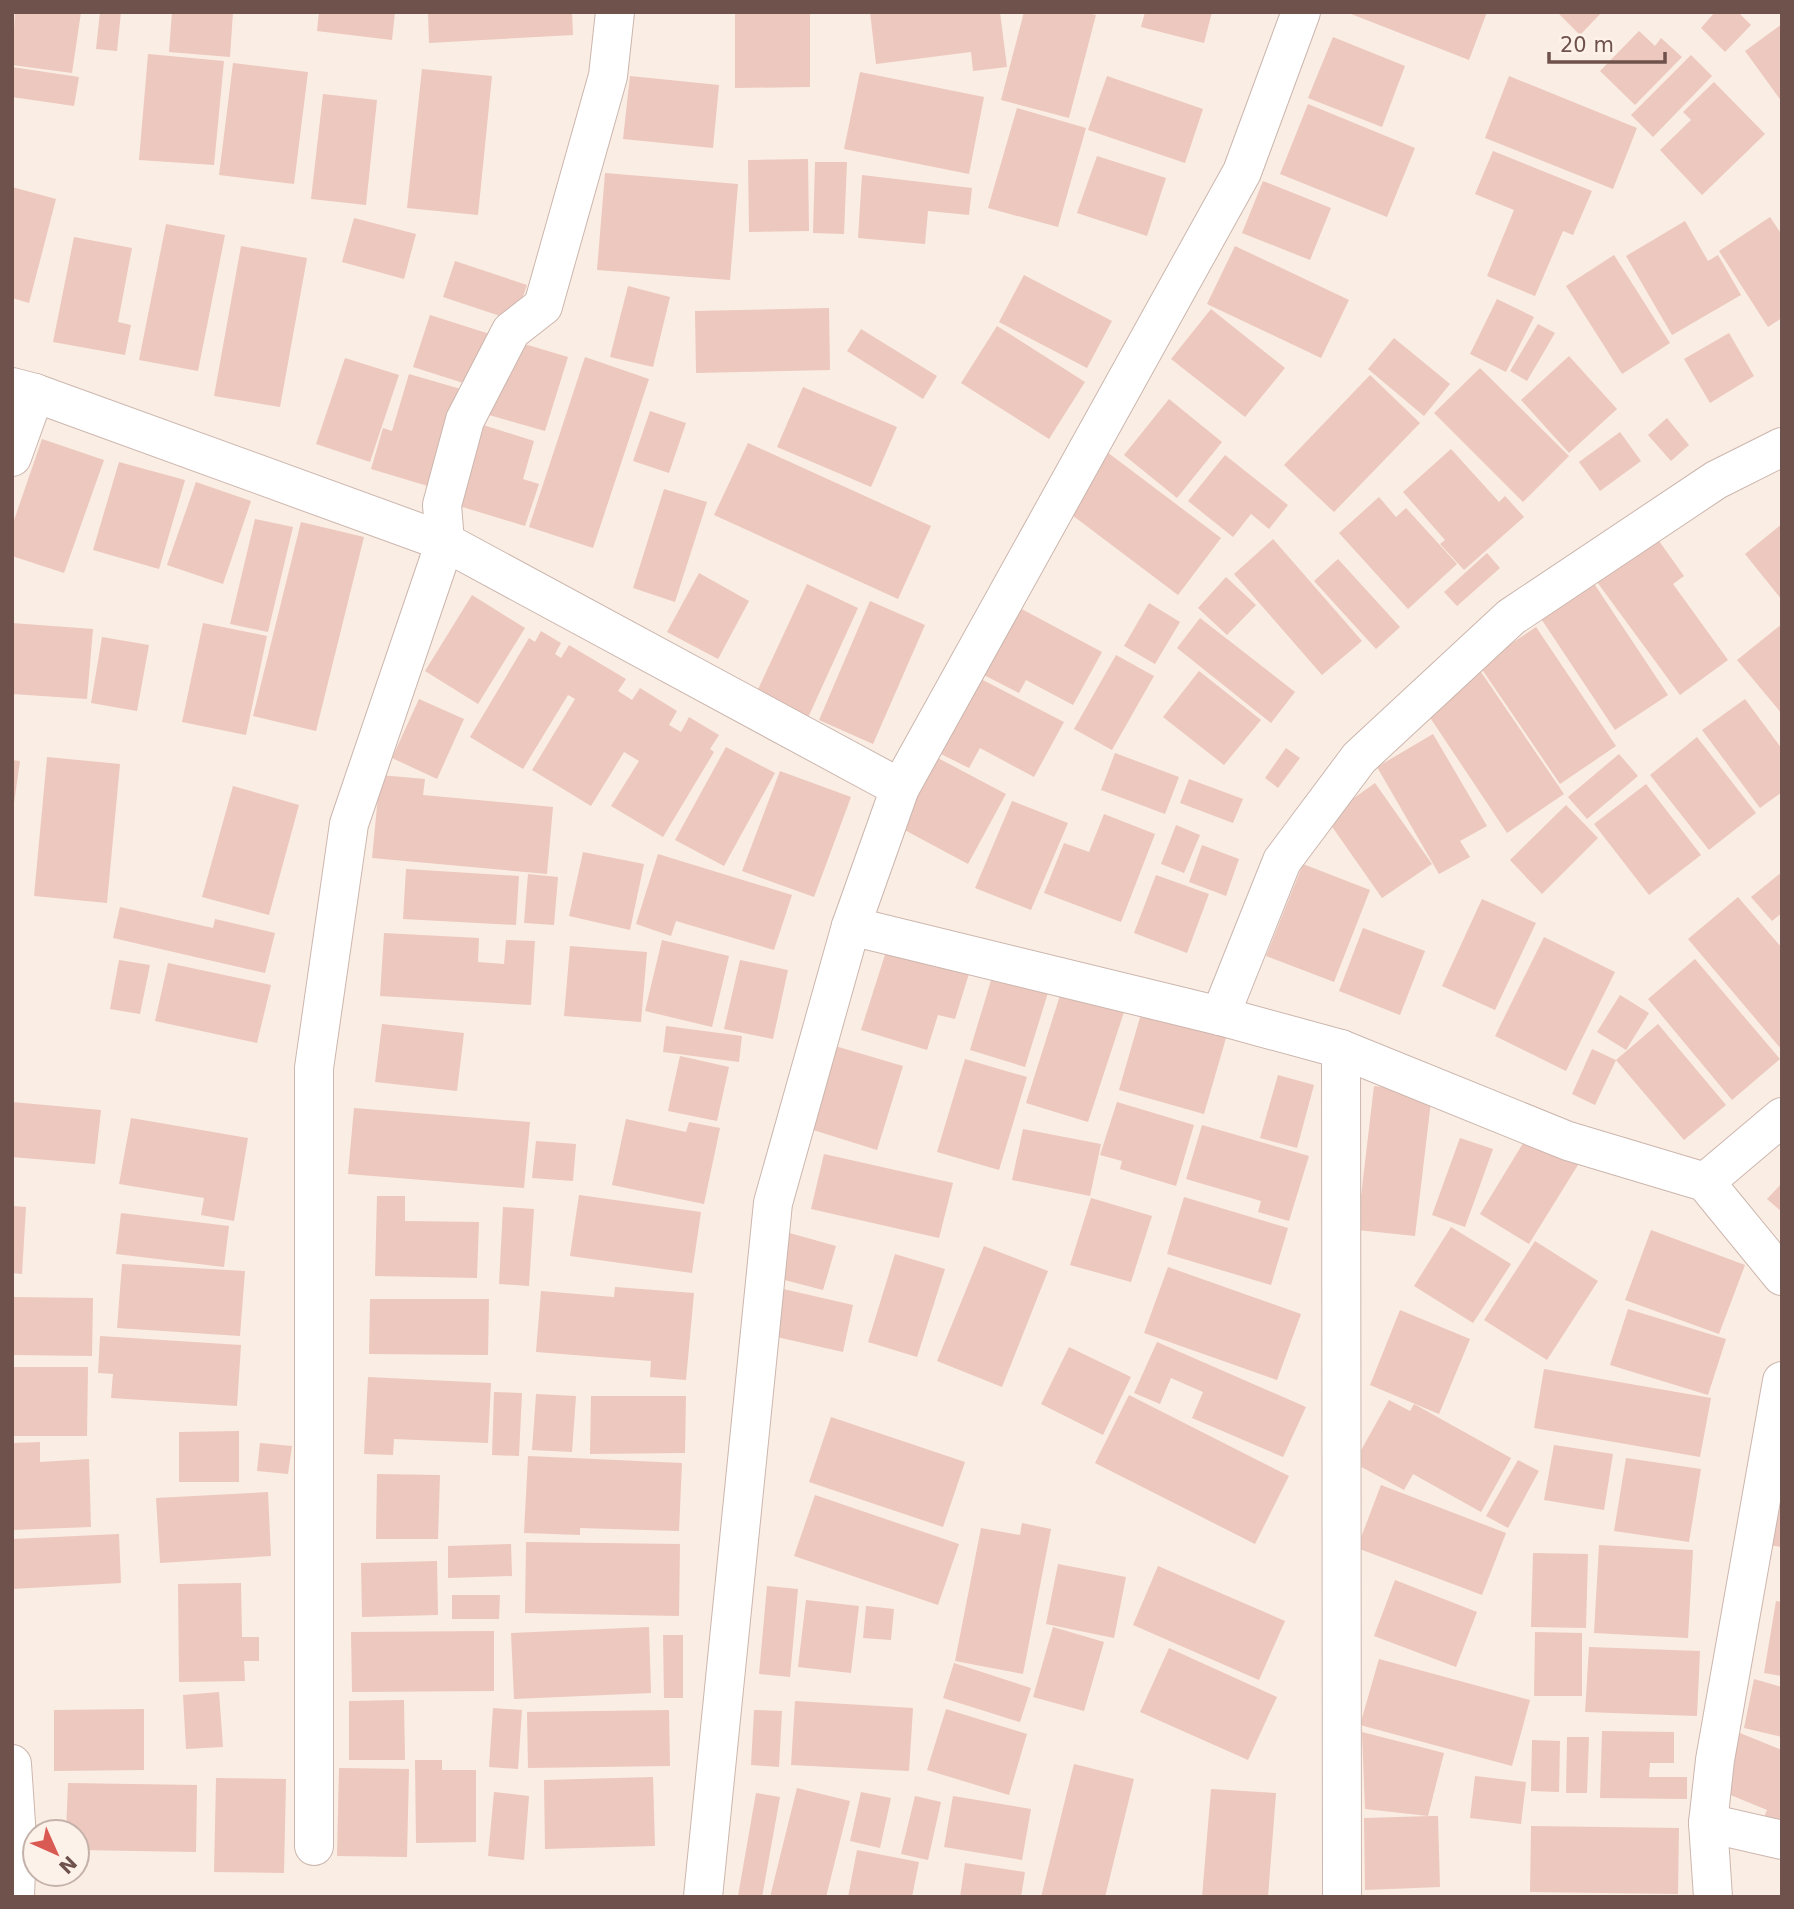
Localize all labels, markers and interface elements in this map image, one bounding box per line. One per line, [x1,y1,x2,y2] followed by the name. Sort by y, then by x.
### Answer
[1549,21,1664,65] scale bar
[1560,33,1614,57] text: 20 m
[21,1818,91,1888] north arrow
[55,1852,81,1878] text: N

